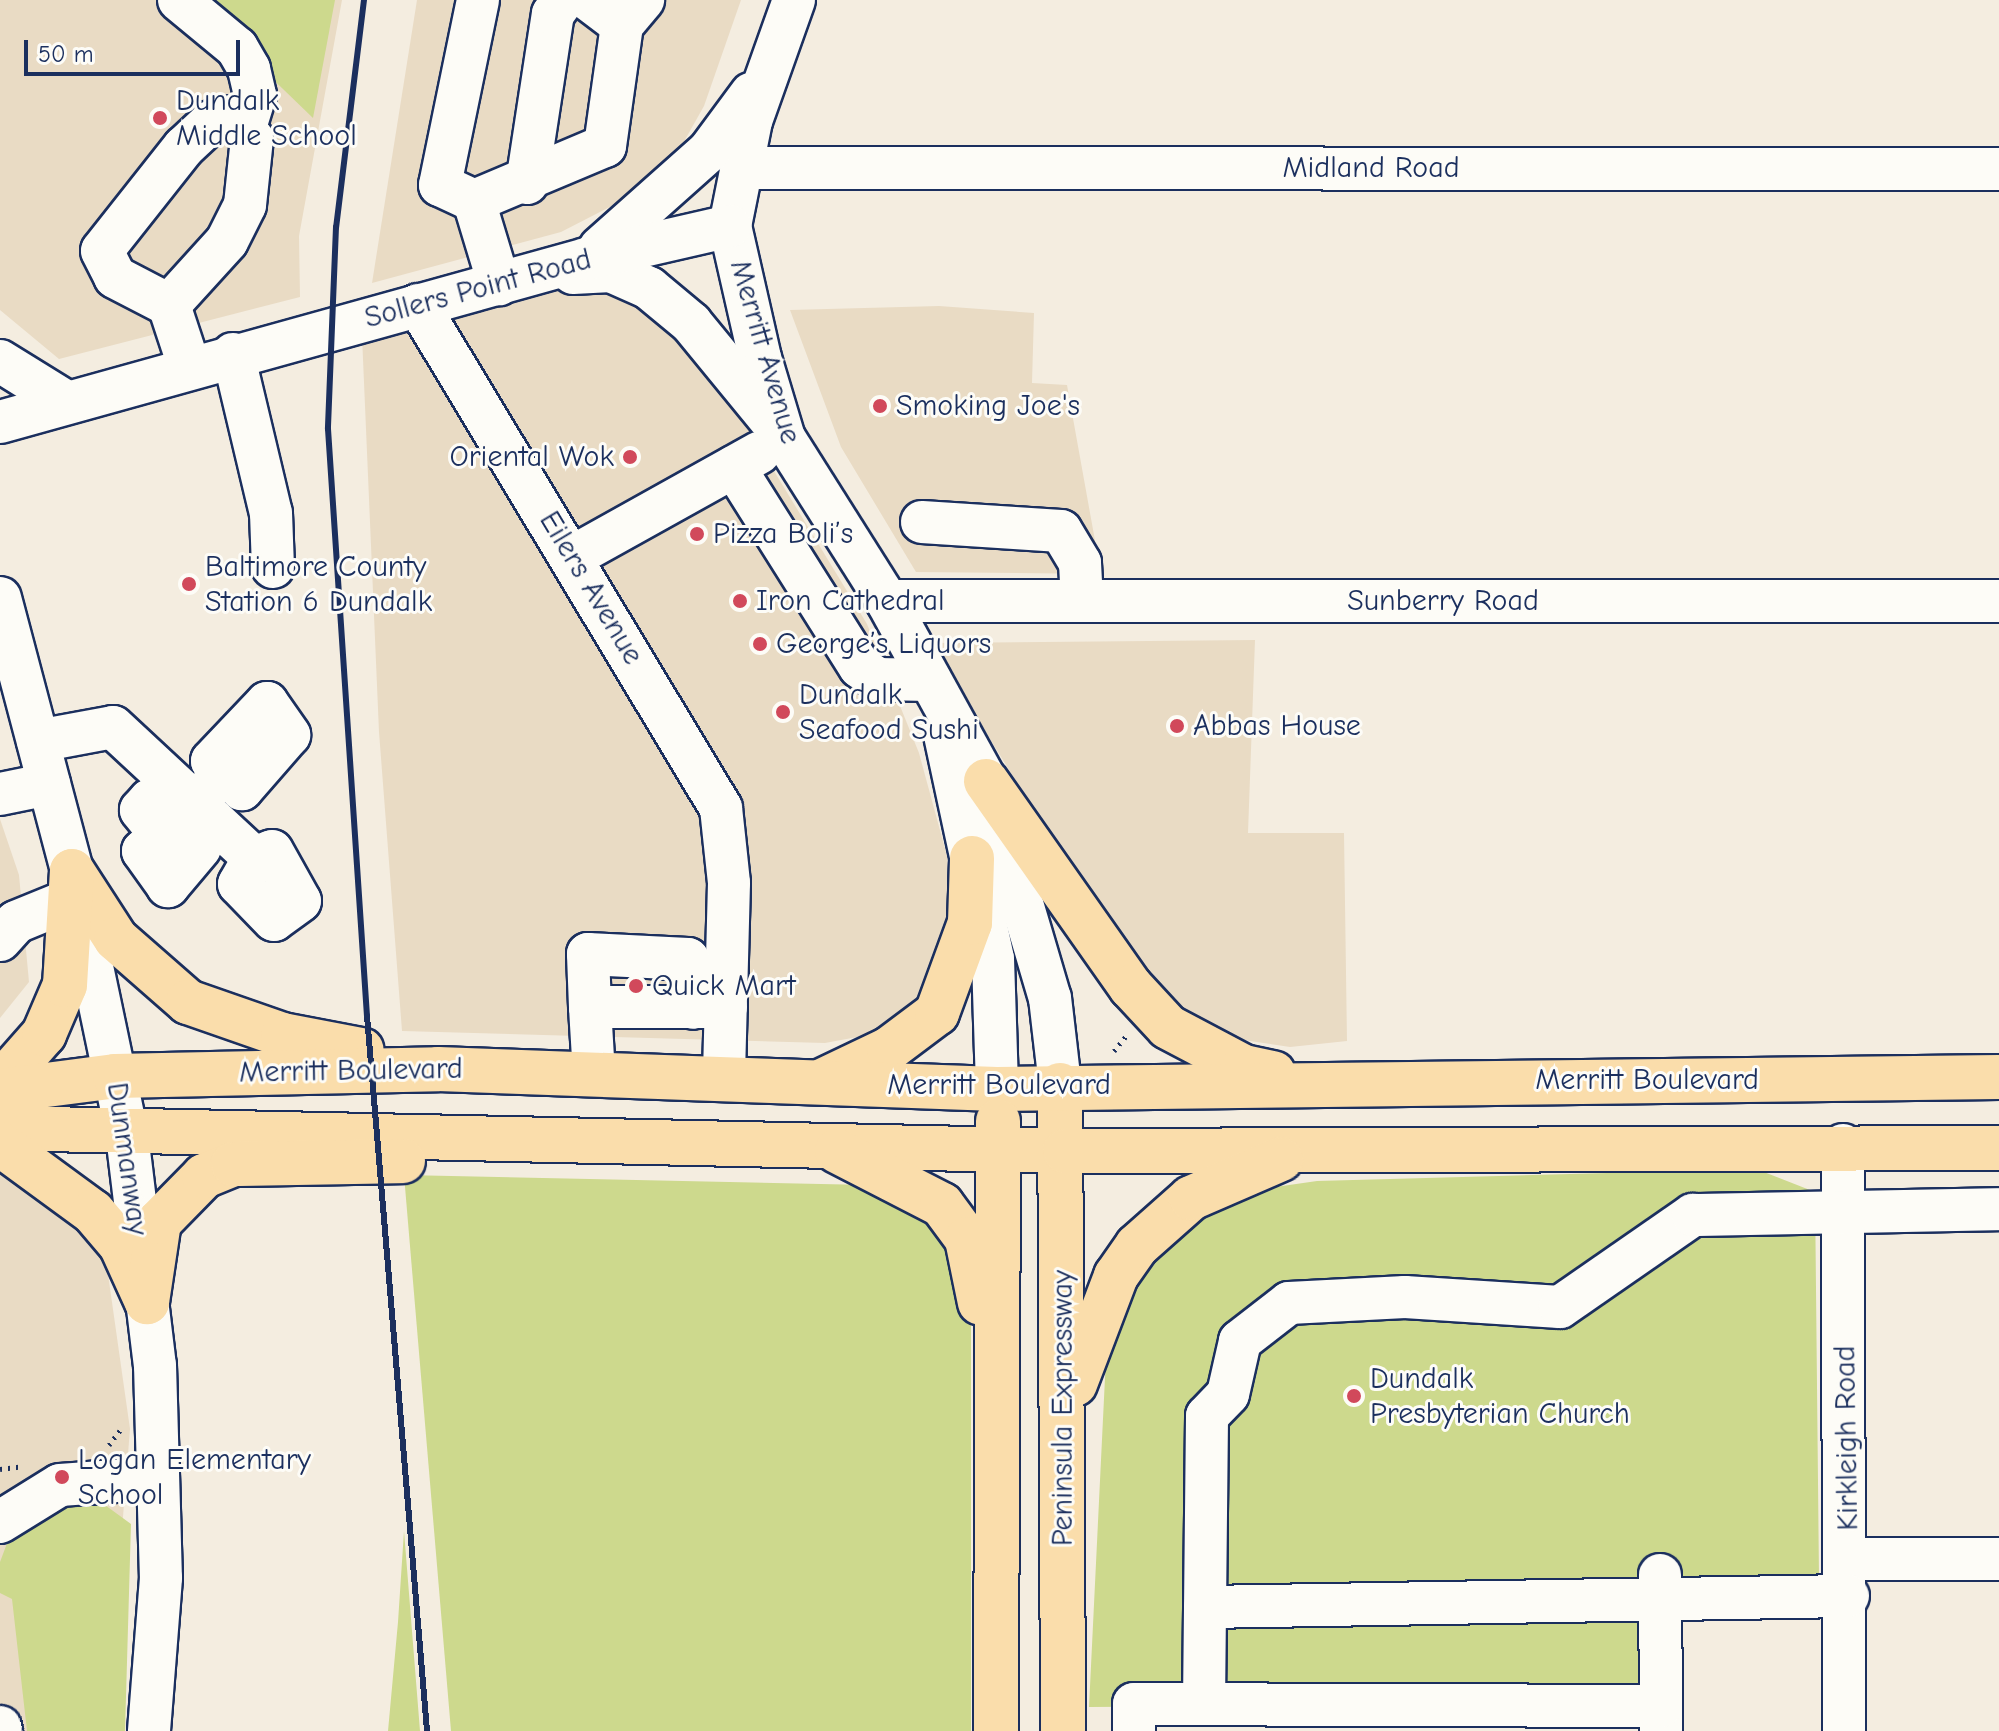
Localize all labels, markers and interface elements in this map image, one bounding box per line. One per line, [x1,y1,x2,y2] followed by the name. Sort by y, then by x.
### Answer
[28,24,244,74] scale bar
[38,40,94,68] text: 50 m
[176,83,357,154] place label: Dundalk Middle School
[151,109,169,127] marker: Dundalk Middle School
[1282,150,1460,186] street label: Midland Road
[361,241,595,337] street label: Sollers Point Road
[722,256,808,448] street label: Merritt Avenue
[896,388,1080,424] place label: Smoking Joe's
[871,397,889,415] marker: Smoking Joe's
[449,439,614,475] place label: Oriental Wok
[621,448,639,466] marker: Oriental Wok
[531,505,651,671] street label: Eilers Avenue
[713,516,853,552] place label: Pizza Boli’s
[688,525,706,543] marker: Pizza Boli’s
[205,549,432,620] place label: Baltimore County Station 6 Dundalk
[180,575,198,593] marker: Baltimore County Station 6 Dundalk
[756,583,945,619] place label: Iron Cathedral
[1347,583,1539,619] street label: Sunberry Road
[731,592,749,610] marker: Iron Cathedral
[776,626,991,662] place label: George’s Liquors
[751,635,769,653] marker: George’s Liquors
[799,677,979,748] place label: Dundalk Seafood Sushi
[774,703,792,721] marker: Dundalk Seafood Sushi
[1193,708,1361,744] place label: Abbas House
[1168,717,1186,735] marker: Abbas House
[652,968,795,1004] place label: Quick Mart
[627,977,645,995] marker: Quick Mart
[239,1051,463,1091] street label: Merritt Boulevard
[1535,1062,1759,1098] street label: Merritt Boulevard
[887,1067,1111,1103] street label: Merritt Boulevard
[98,1080,156,1238] street label: Dunmanway
[1045,1270,1081,1546] street label: Peninsula Expressway
[1827,1345,1867,1531] street label: Kirkleigh Road
[1370,1361,1630,1432] place label: Dundalk Presbyterian Church
[1345,1387,1363,1405] marker: Dundalk Presbyterian Church
[78,1442,311,1512] place label: Logan Elementary School
[53,1468,71,1486] marker: Logan Elementary School

